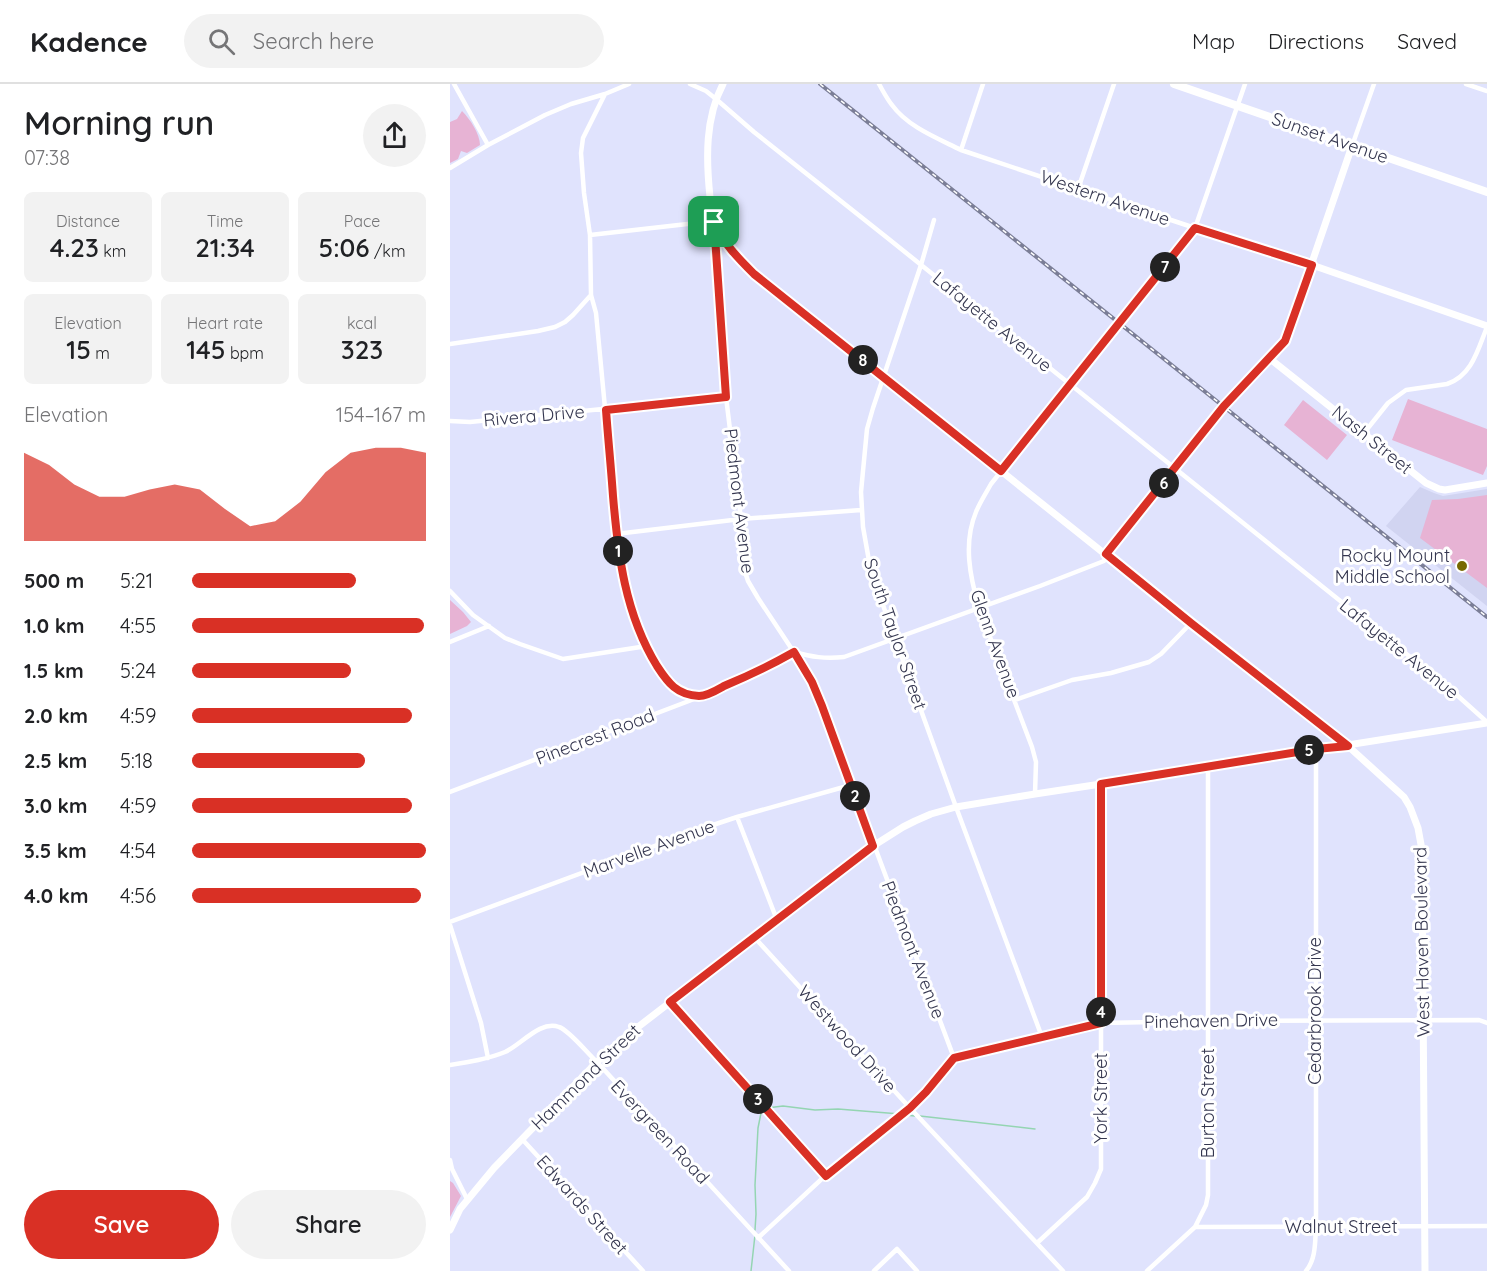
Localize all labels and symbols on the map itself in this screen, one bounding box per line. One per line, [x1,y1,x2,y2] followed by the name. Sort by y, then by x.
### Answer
[1269,107,1392,168] street label: Sunset Avenue
[1037,165,1173,230] street label: Western Avenue
[688,196,739,247] pin
[1150,252,1180,282] pin: 7
[928,266,1057,377] street label: Lafayette Avenue
[848,345,878,375] pin: 8
[482,400,585,431] street label: Rivera Drive
[1327,400,1417,479] street label: Nash Street
[719,427,760,575] street label: Piedmont Avenue
[1149,468,1179,498] pin: 6
[603,536,633,566] pin: 1
[1335,544,1450,588] place label: Rocky Mount Middle School
[859,555,932,713] street label: South Taylor Street
[1455,559,1469,573] marker: Rocky Mount Middle School
[965,586,1026,701] street label: Glenn Avenue
[1335,593,1464,704] street label: Lafayette Avenue
[532,703,657,770] street label: Pinecrest Road
[1294,735,1324,765] pin: 5
[840,781,870,811] pin: 2
[580,814,718,883] street label: Marvelle Avenue
[1408,847,1435,1037] street label: West Haven Boulevard
[877,878,950,1022] street label: Piedmont Avenue
[1303,937,1326,1085] street label: Cedarbrook Drive
[793,980,902,1097] street label: Westwood Drive
[1086,997,1116,1027] pin: 4
[1144,1008,1278,1033] street label: Pinehaven Drive
[526,1019,645,1135] street label: Hammond Street
[1196,1048,1219,1158] street label: Burton Street
[1089,1053,1112,1143] street label: York Street
[606,1075,715,1189] street label: Evergreen Road
[743,1084,773,1114] pin: 3
[532,1150,633,1259] street label: Edwards Street
[1284,1215,1398,1238] street label: Walnut Street

